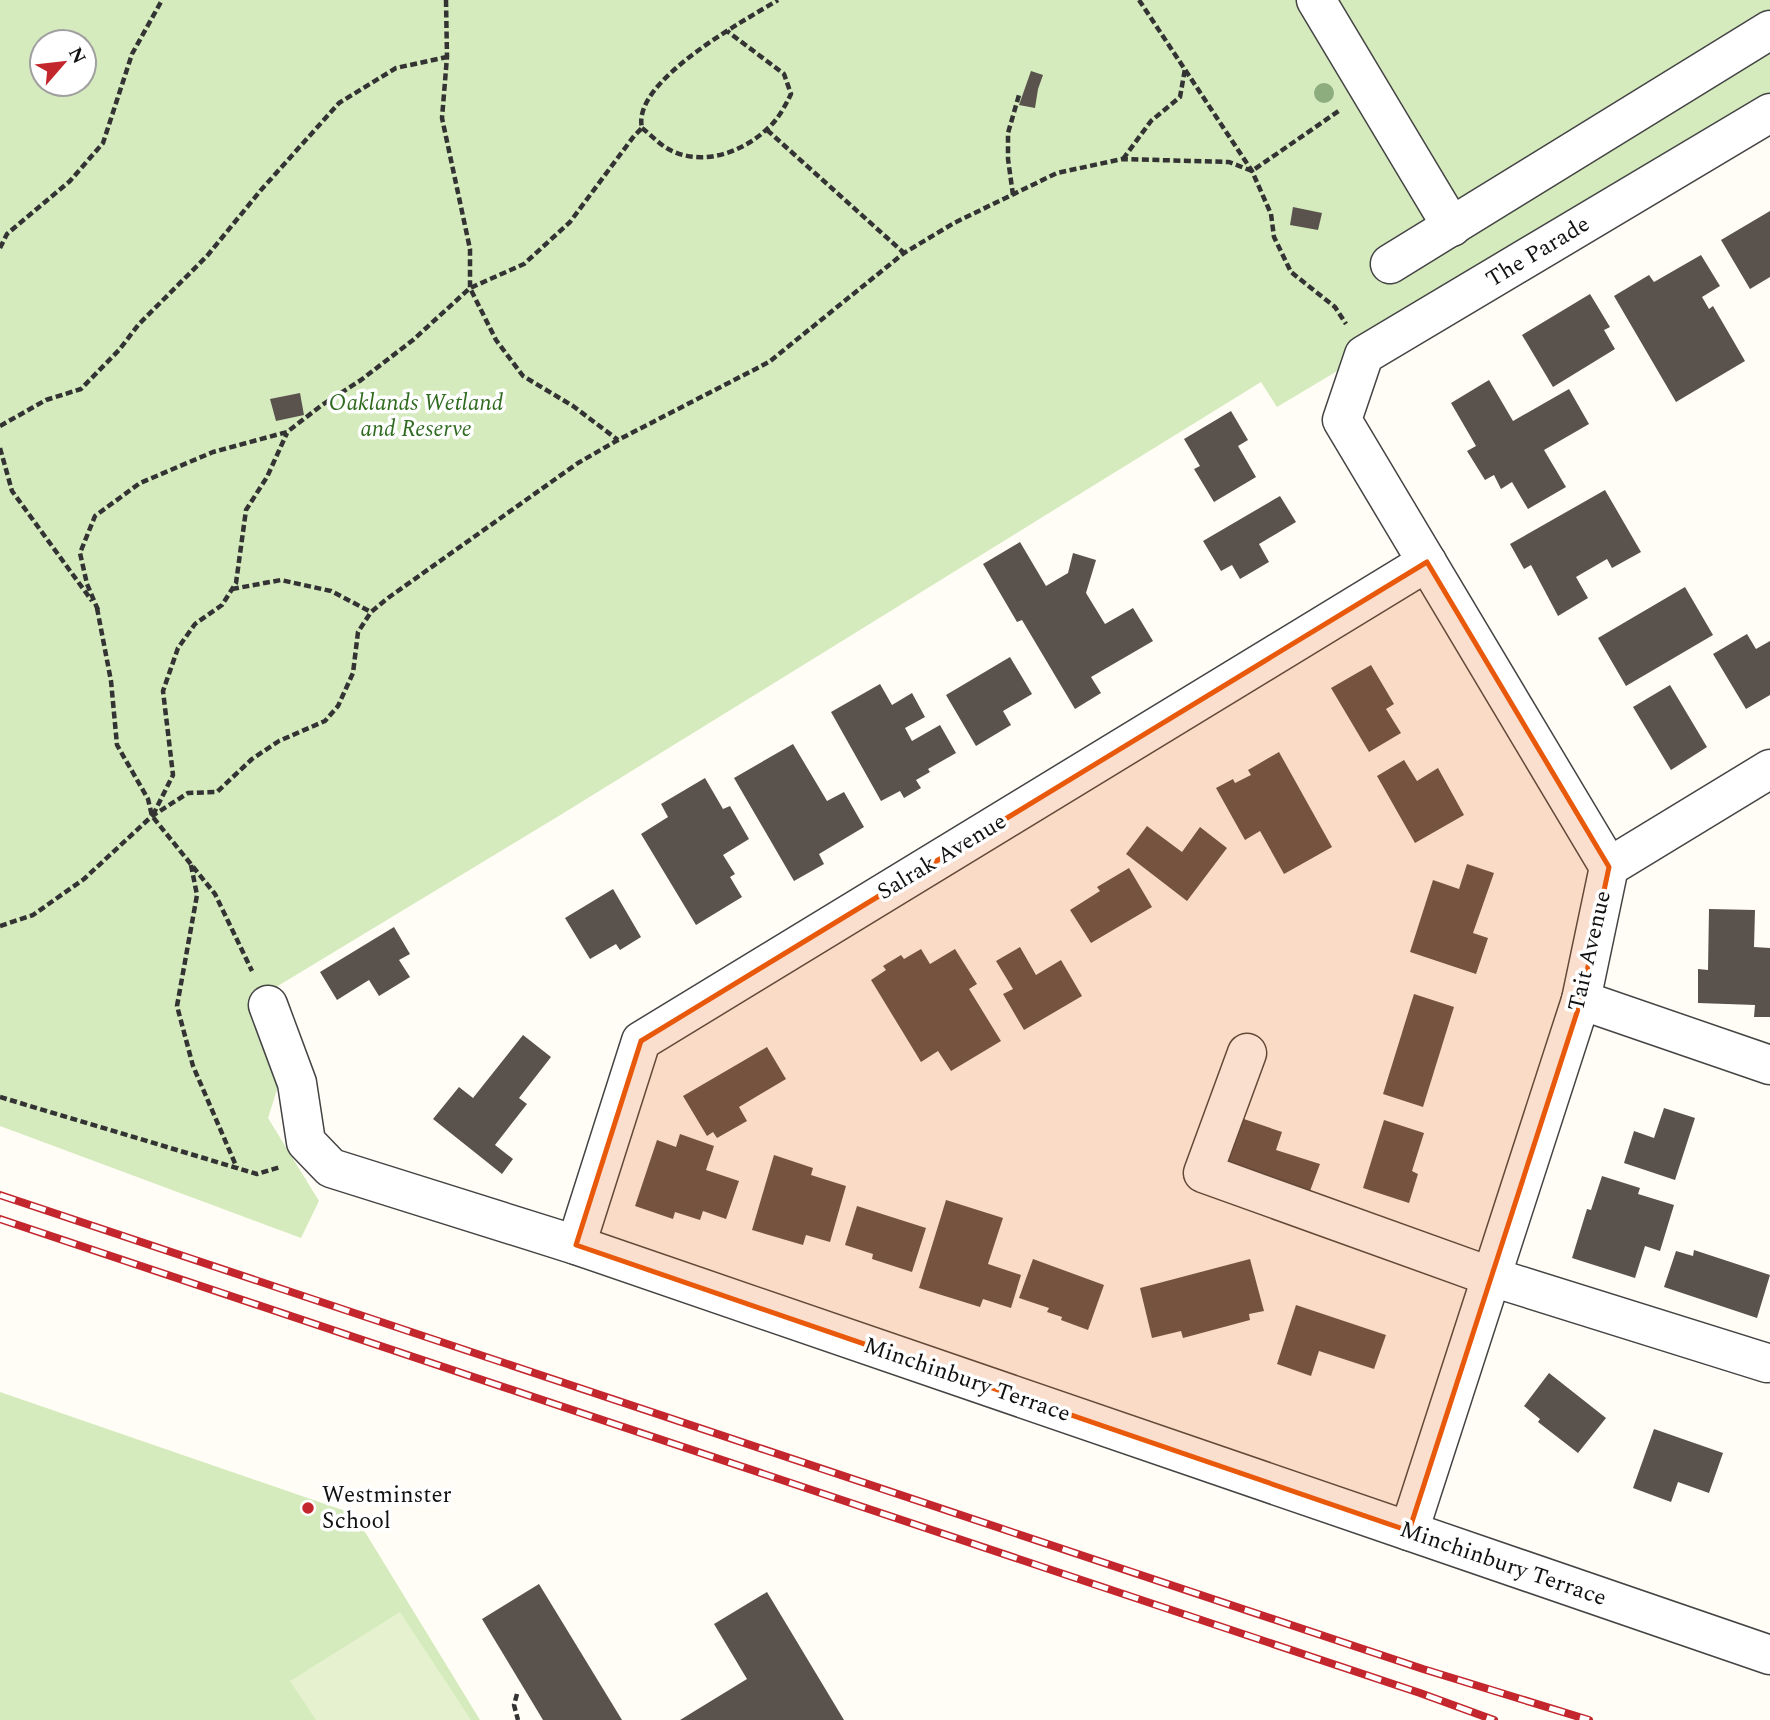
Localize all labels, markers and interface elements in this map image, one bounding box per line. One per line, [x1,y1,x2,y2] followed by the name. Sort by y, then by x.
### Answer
[28,28,98,98] north arrow
[60,42,93,69] text: N
[1479,207,1597,297] street label: The Parade
[329,386,503,447] park label: Oaklands Wetland and Reserve
[871,805,1013,909] street label: Salrak Avenue
[1559,887,1621,1015] street label: Tait Avenue
[859,1328,1075,1432] street label: Minchinbury Terrace
[322,1478,452,1539] place label: Westminster School
[300,1500,316,1516] marker: Westminster School
[1395,1512,1611,1616] street label: Minchinbury Terrace

